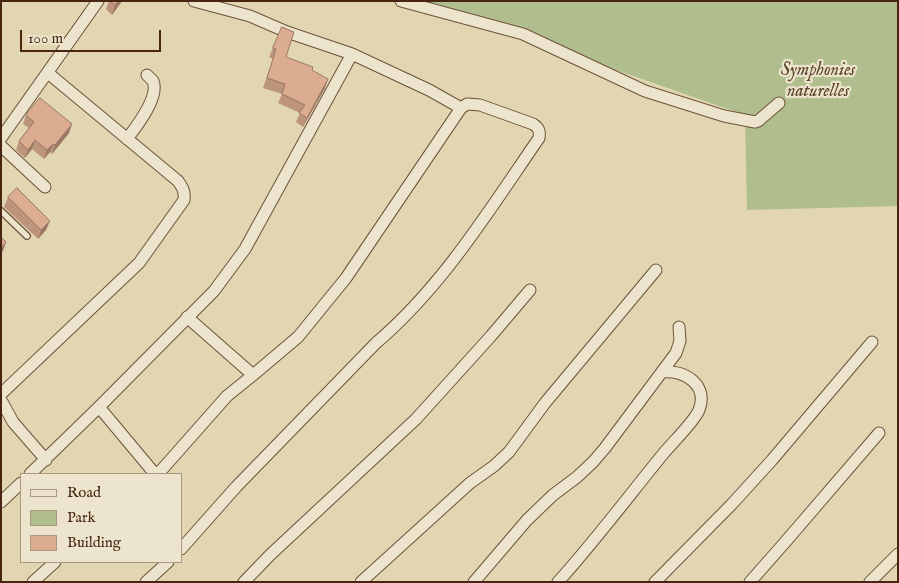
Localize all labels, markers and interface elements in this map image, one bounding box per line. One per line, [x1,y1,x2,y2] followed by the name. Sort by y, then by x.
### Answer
[22,20,164,52] scale bar
[28,29,63,48] text: 100 m
[781,60,855,102] park label: Symphonies naturelles
[20,473,182,563] legend
[67,483,101,502] text: Road
[67,508,96,527] text: Park
[67,533,121,552] text: Building

